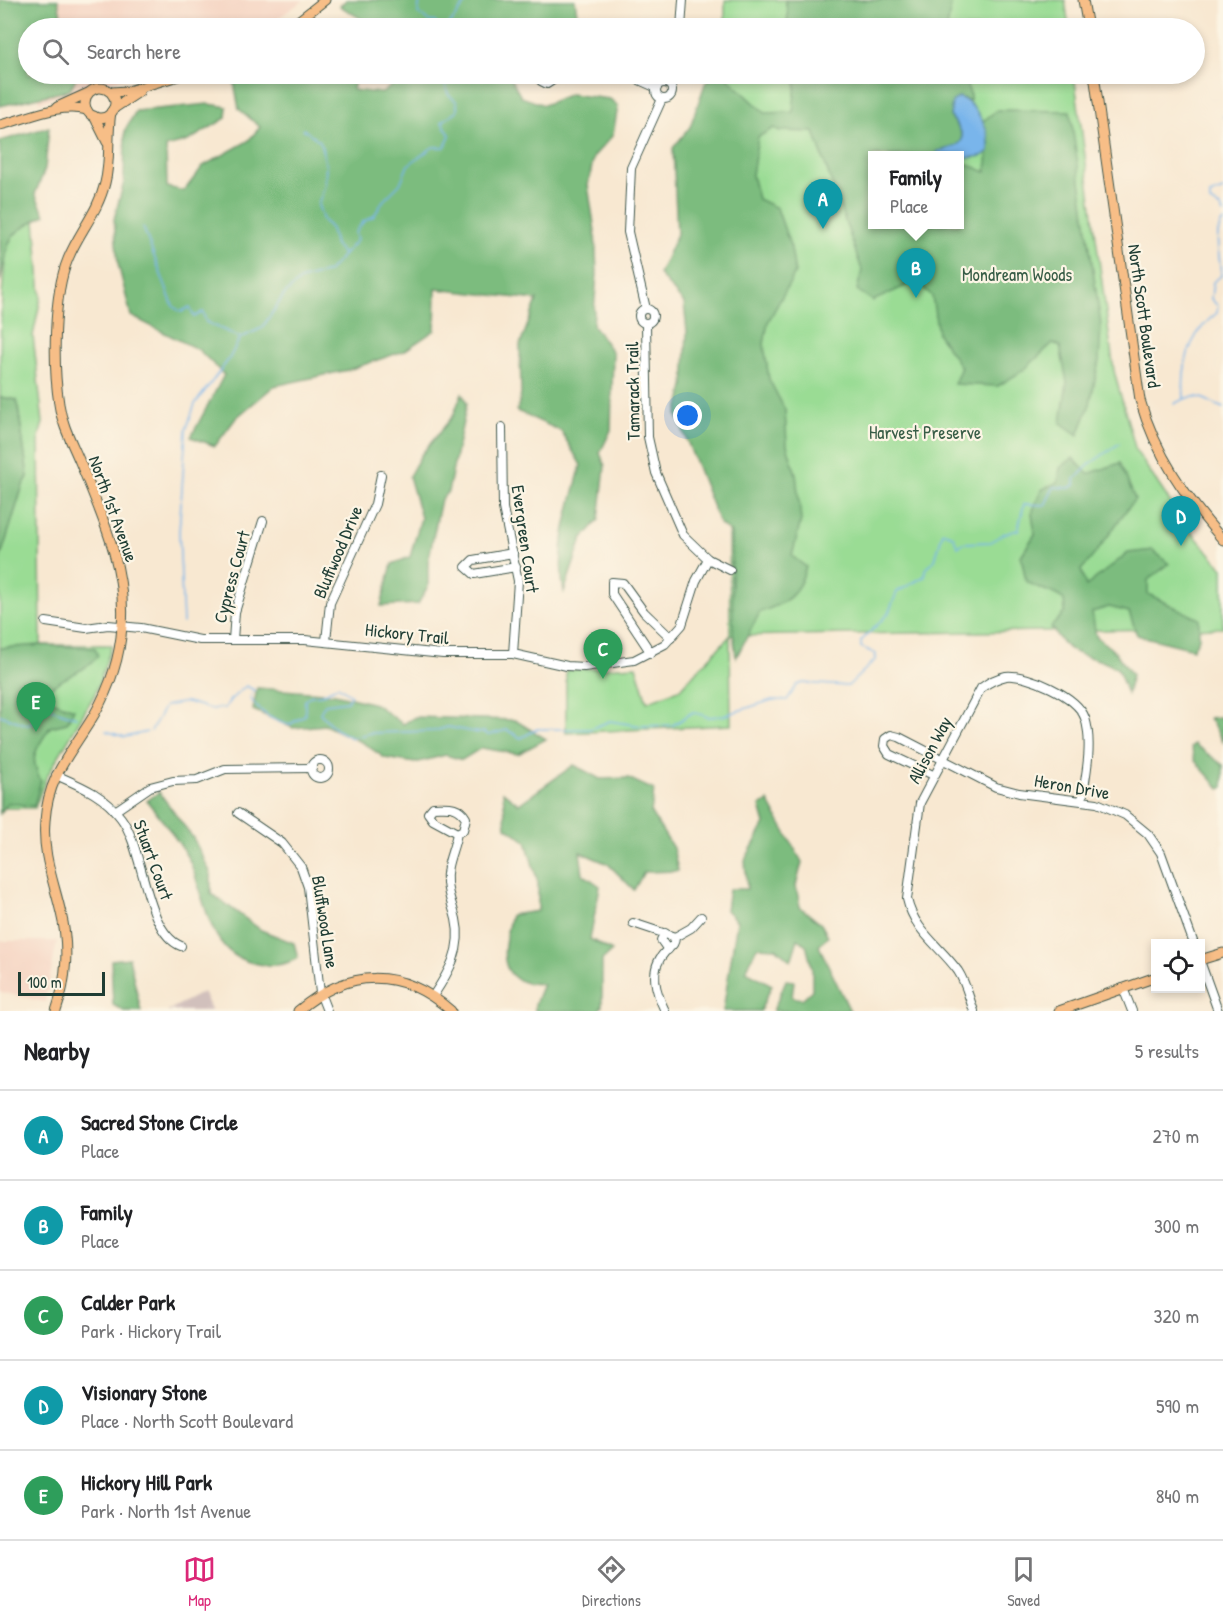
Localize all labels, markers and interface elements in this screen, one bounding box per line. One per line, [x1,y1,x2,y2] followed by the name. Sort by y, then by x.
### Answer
[18,18,1205,84] search box
[39,35,72,68] icon: search
[87,36,181,66] text: Search here
[868,151,964,229] popup
[890,162,942,192] text: Family
[804,180,842,229] pin: A
[890,192,929,219] text: Place
[1122,243,1167,389] street label: North Scott Boulevard
[896,248,936,298] pin: B
[962,262,1072,287] park label: Mondream Woods
[619,341,646,441] street label: Tamarack Trail
[673,401,702,430] your location
[869,420,981,445] park label: Harvest Preserve
[83,452,144,565] street label: North 1st Avenue
[506,484,546,595] street label: Evergreen Court
[1162,496,1200,546] pin: D
[307,502,368,602] street label: Bluffwood Drive
[207,527,256,626] street label: Cypress Court
[364,617,450,650] street label: Hickory Trail
[584,630,622,679] pin: C
[16,682,56,732] pin: E
[901,711,958,788] street label: Allison Way
[1033,768,1112,805] street label: Heron Drive
[127,816,180,904] street label: Stuart Court
[306,874,345,970] street label: Bluffwood Lane
[1151,939,1205,993] map controls
[1151,939,1205,993] button: locate
[18,969,105,996] scale bar
[27,971,62,993] text: 100 m
[24,1033,90,1068] text: Nearby
[1135,1037,1199,1064] text: 5 results
[81,1107,238,1137] text: Sacred Stone Circle
[39,1122,48,1149] text: A
[1153,1122,1199,1149] text: 270 m
[81,1137,120,1164] text: Place
[81,1197,133,1227] text: Family
[38,1212,49,1239] text: B
[1154,1212,1199,1239] text: 300 m
[81,1227,120,1254] text: Place
[81,1287,175,1317] text: Calder Park
[38,1302,49,1329] text: C
[1154,1302,1199,1329] text: 320 m
[81,1317,221,1344] text: Park · Hickory Trail
[81,1377,207,1407] text: Visionary Stone
[39,1392,48,1419] text: D
[1156,1392,1199,1419] text: 590 m
[81,1407,293,1434] text: Place · North Scott Boulevard
[81,1467,212,1497] text: Hickory Hill Park
[39,1482,48,1509] text: E
[1156,1482,1199,1509] text: 840 m
[81,1497,251,1524] text: Park · North 1st Avenue
[183,1553,216,1611] tab: Map
[582,1553,641,1611] tab: Directions
[1007,1553,1040,1611] tab: Saved

